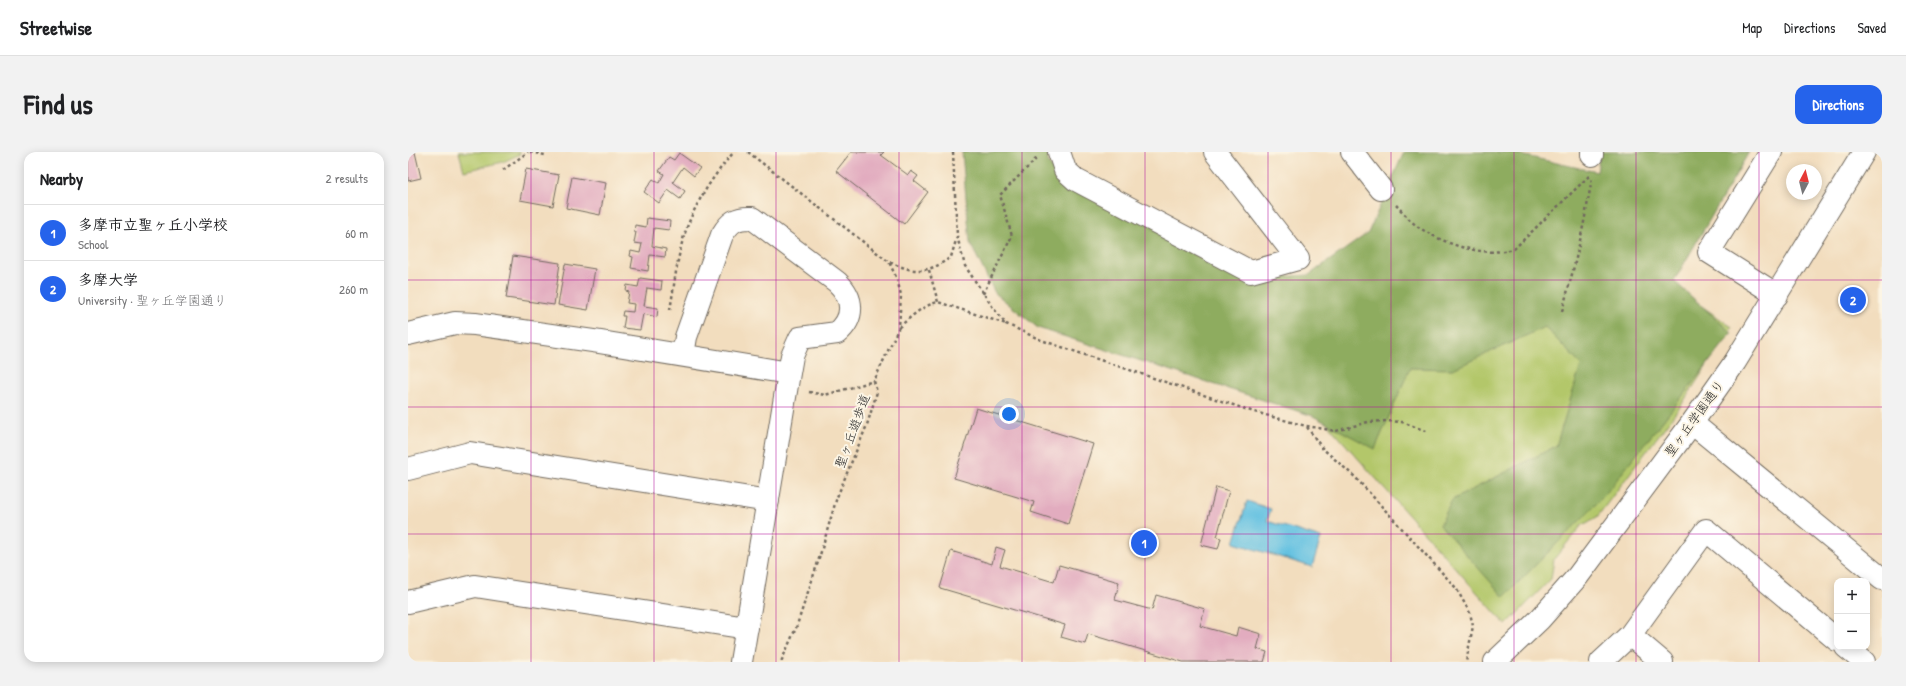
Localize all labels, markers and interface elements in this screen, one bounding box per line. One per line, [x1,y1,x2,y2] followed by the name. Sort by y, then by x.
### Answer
[20,15,92,41] text: Streetwise
[1742,18,1762,37] text: Map
[1784,18,1835,37] text: Directions
[1857,18,1886,37] text: Saved
[24,85,93,123] text: Find us
[1795,85,1882,124] button: Directions
[1786,164,1822,200] north arrow
[40,167,83,190] text: Nearby
[326,169,368,187] text: 2 results
[78,214,228,235] text: 多摩市立聖ヶ丘小学校
[51,224,55,242] text: 1
[345,224,368,242] text: 60 m
[78,235,108,253] text: School
[78,269,138,290] text: 多摩大学
[50,280,56,298] text: 2
[339,280,368,298] text: 260 m
[1840,285,1866,315] pin: 2
[78,291,227,309] text: University · 聖ヶ丘学園通り
[1660,376,1728,460] street label: 聖ヶ丘学園通り
[830,391,874,471] street label: 聖ヶ丘遊歩道
[999,404,1019,424] your location
[1131,528,1157,558] pin: 1
[1834,578,1870,650] map controls
[1834,578,1870,614] button: +
[1834,614,1870,650] button: −

